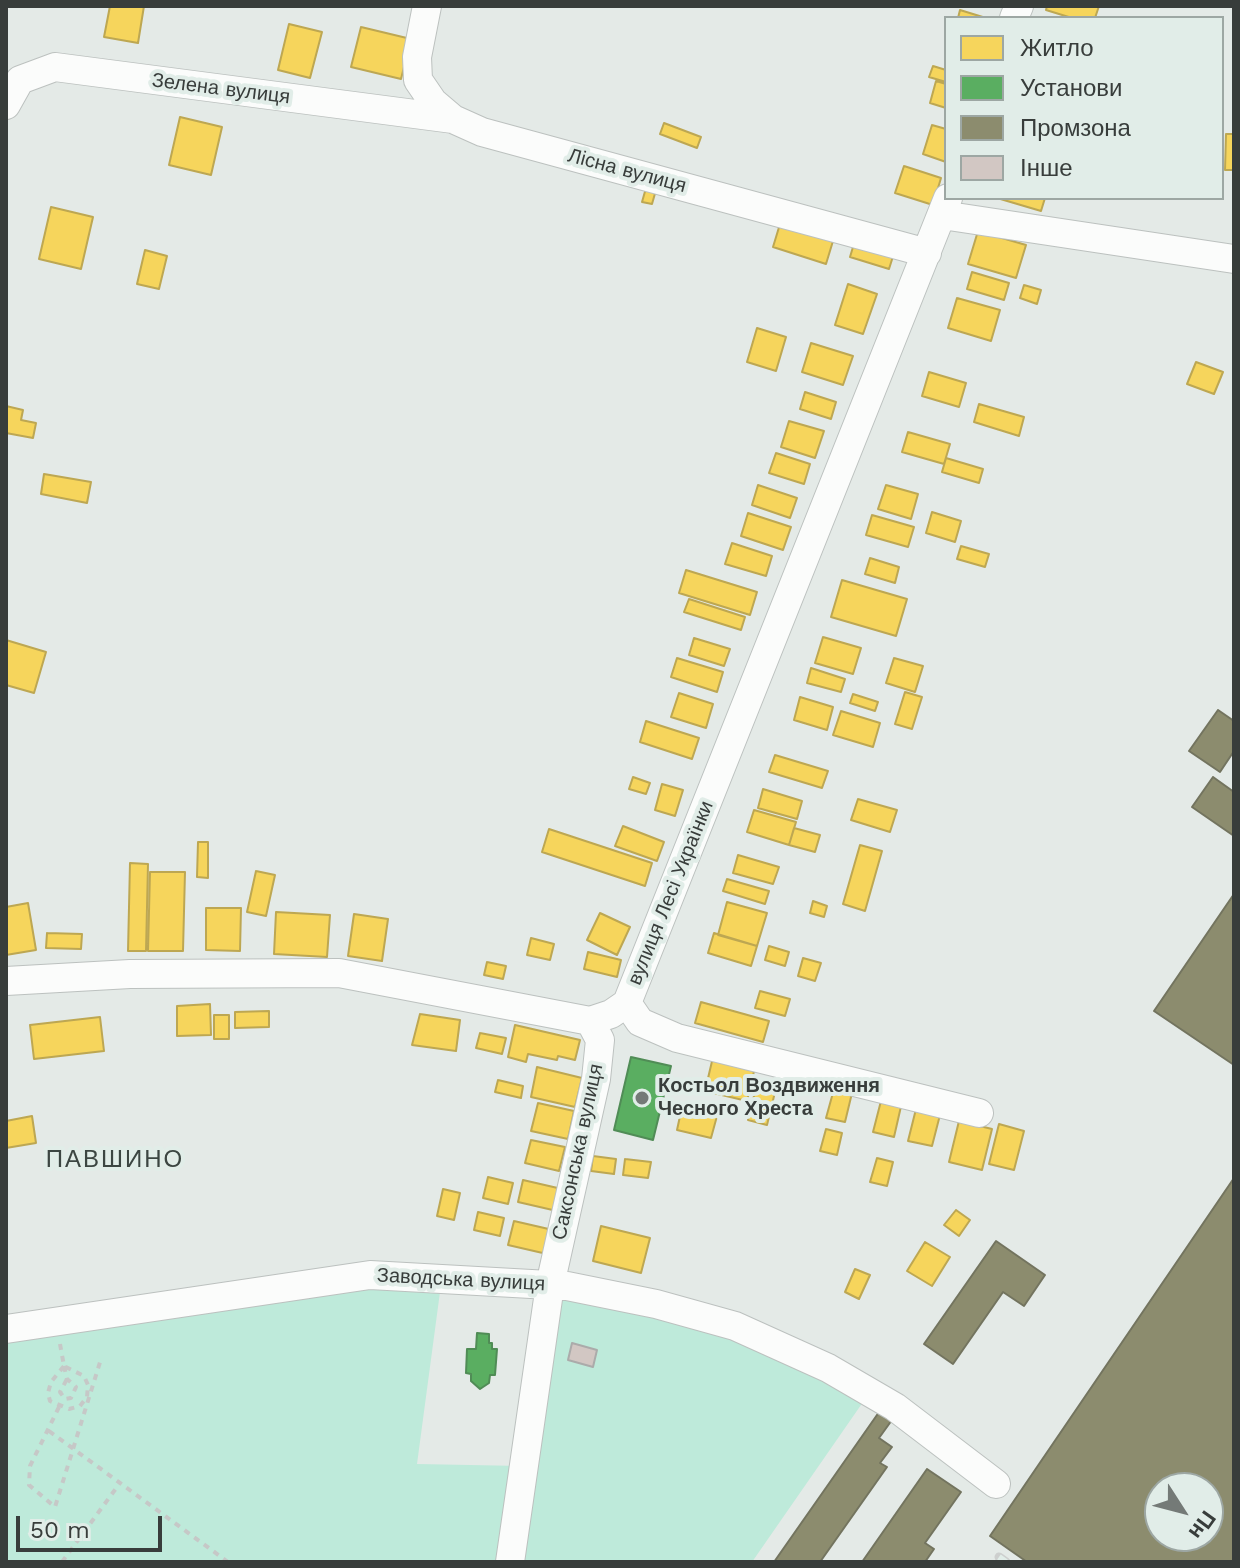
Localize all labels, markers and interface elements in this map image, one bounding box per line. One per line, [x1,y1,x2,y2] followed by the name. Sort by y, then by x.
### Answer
[944,16,1224,200] legend
[1020,34,1094,62] text: Житло
[150,69,292,109] street label: Зелена вулиця
[1020,74,1122,102] text: Установи
[1020,114,1131,142] text: Промзона
[565,144,689,198] street label: Лісна вулиця
[1020,154,1073,182] text: Інше
[623,797,719,989] street label: вулиця Лесі Українки
[548,1062,608,1242] street label: Саксонська вулиця
[658,1074,880,1121] place label: Костьол Воздвиження Чесного Хреста
[633,1089,651,1107] marker: Костьол Воздвиження Чесного Хреста
[46,1146,184,1174] district label: ПАВШИНО
[376,1264,546,1296] street label: Заводська вулиця
[1144,1472,1224,1552] north arrow
[20,1500,166,1550] scale bar
[1184,1506,1221,1544] text: Пн
[30,1516,90,1544] text: 50 m

